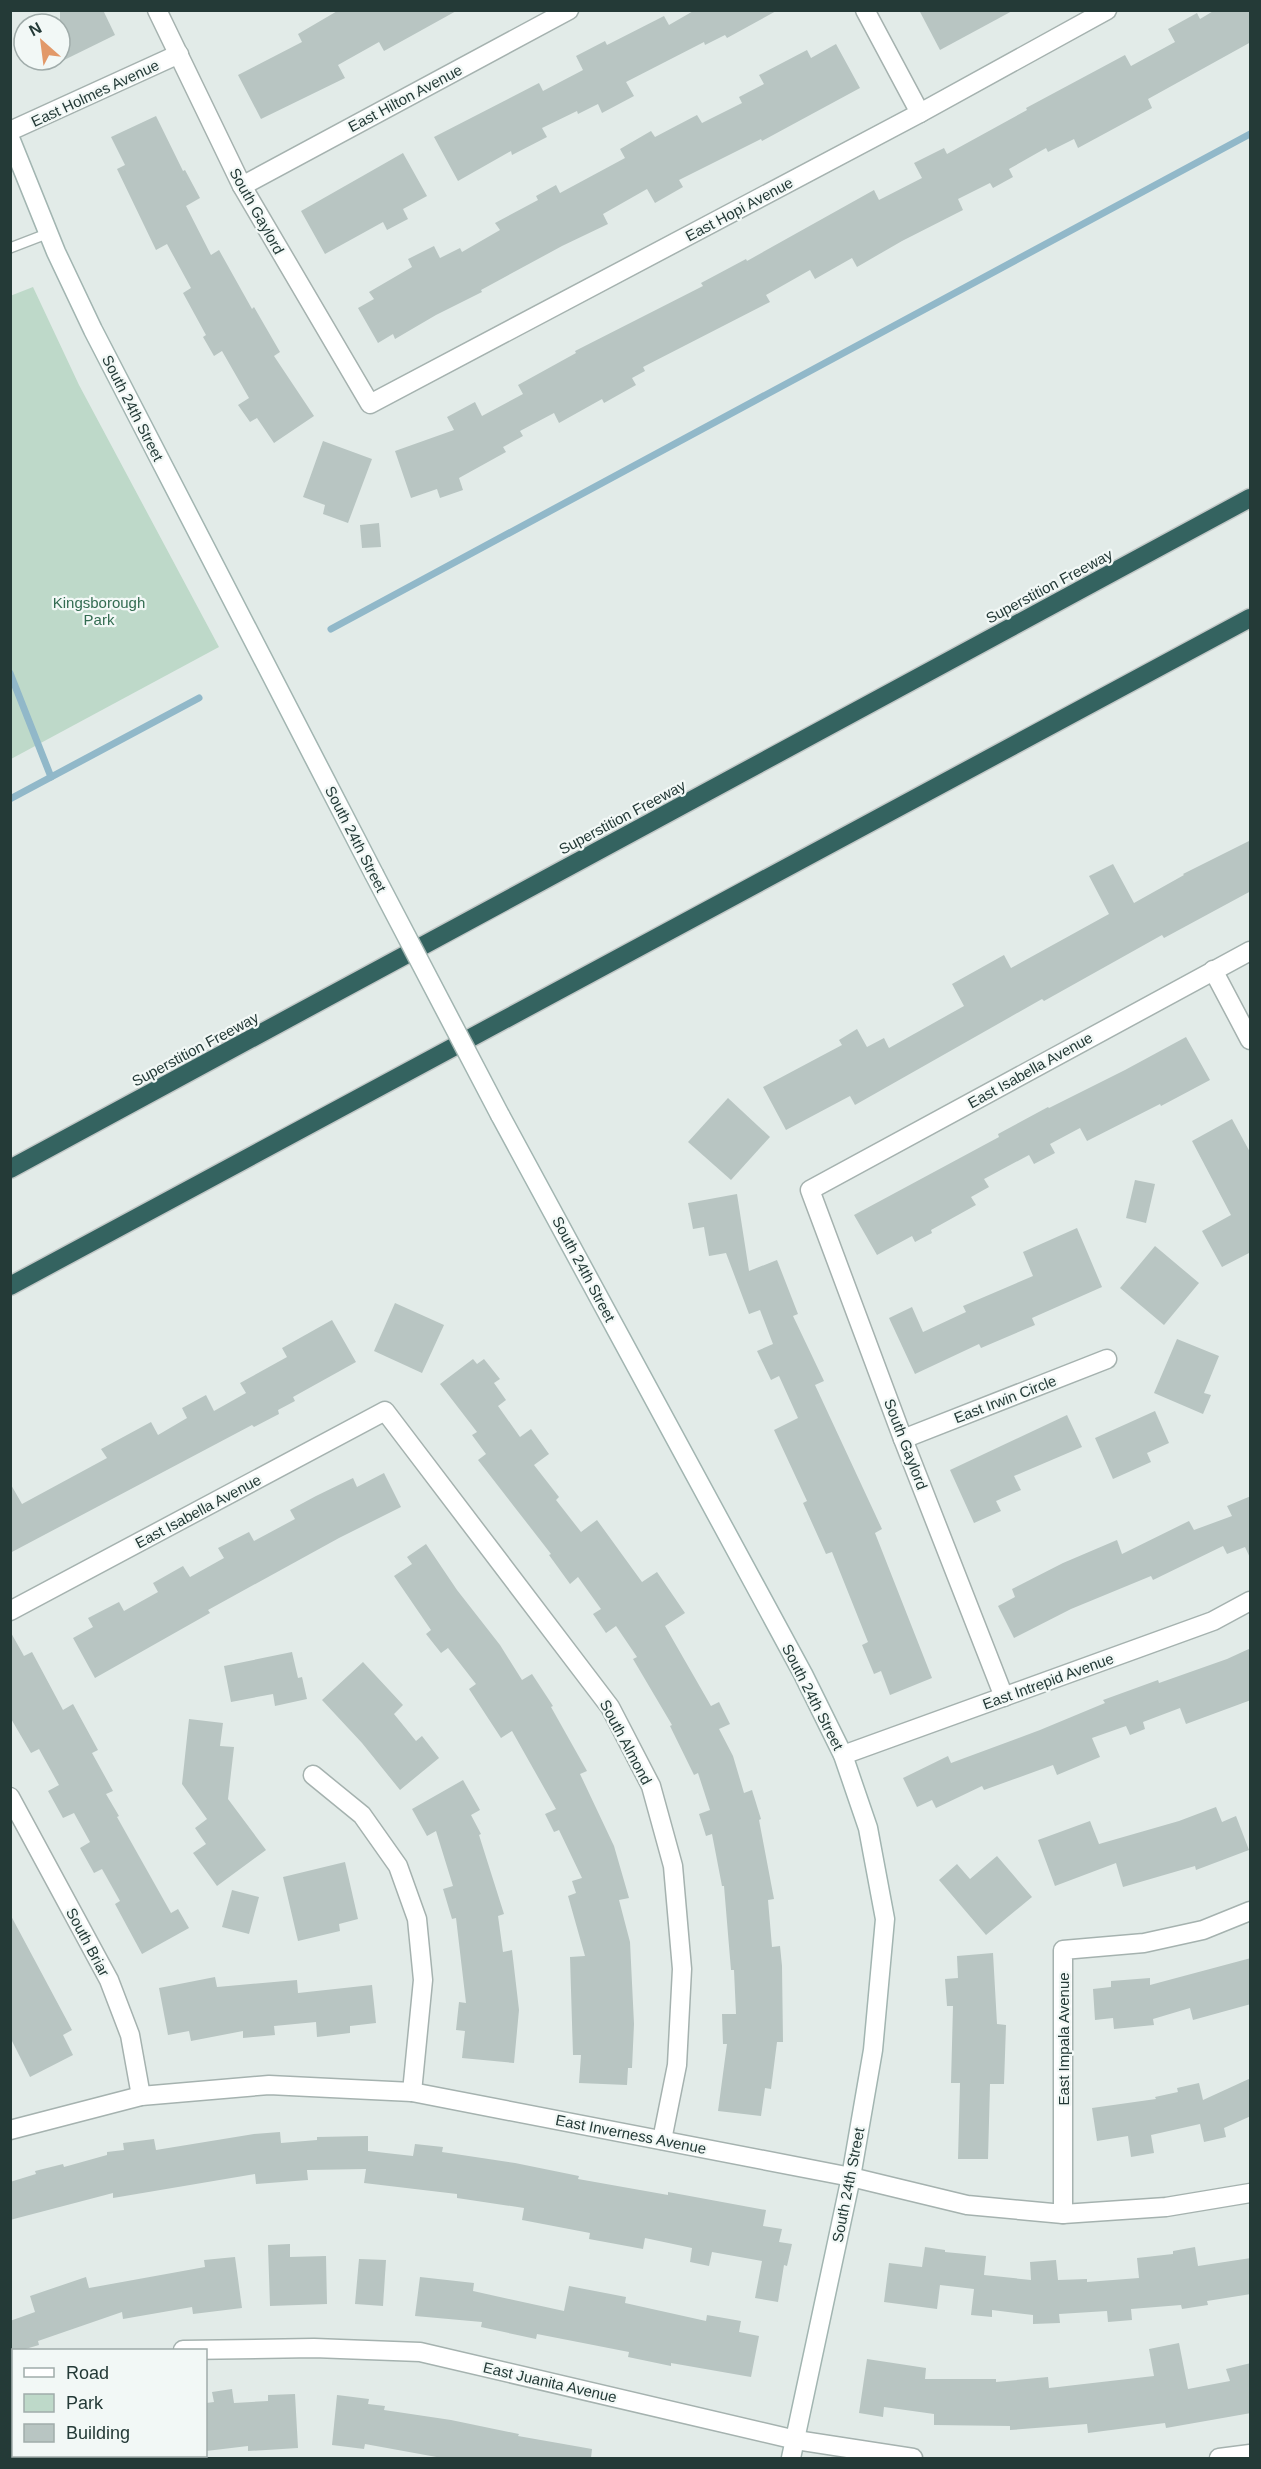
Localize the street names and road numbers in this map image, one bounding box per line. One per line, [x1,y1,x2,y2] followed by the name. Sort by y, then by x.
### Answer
[28,56,162,130] street label: East Holmes Avenue
[345,61,465,135] street label: East Hilton Avenue
[226,165,288,257] street label: South Gaylord
[682,174,796,244] street label: East Hopi Avenue
[99,352,167,465] street label: South 24th Street
[983,545,1116,627] street label: Superstition Freeway
[556,776,689,858] street label: Superstition Freeway
[322,783,390,896] street label: South 24th Street
[129,1008,262,1090] street label: Superstition Freeway
[965,1029,1095,1111] street label: East Isabella Avenue
[549,1213,619,1325] street label: South 24th Street
[951,1372,1059,1426] street label: East Irwin Circle
[881,1396,931,1492] street label: South Gaylord
[132,1471,264,1551] street label: East Isabella Avenue
[779,1641,847,1754] street label: South 24th Street
[980,1649,1116,1713] street label: East Intrepid Avenue
[597,1697,655,1787] street label: South Almond
[63,1905,113,1979] street label: South Briar
[1055,1972,1072,2106] street label: East Impala Avenue
[554,2111,708,2157] street label: East Inverness Avenue
[829,2125,868,2244] street label: South 24th Street
[482,2358,618,2406] street label: East Juanita Avenue

